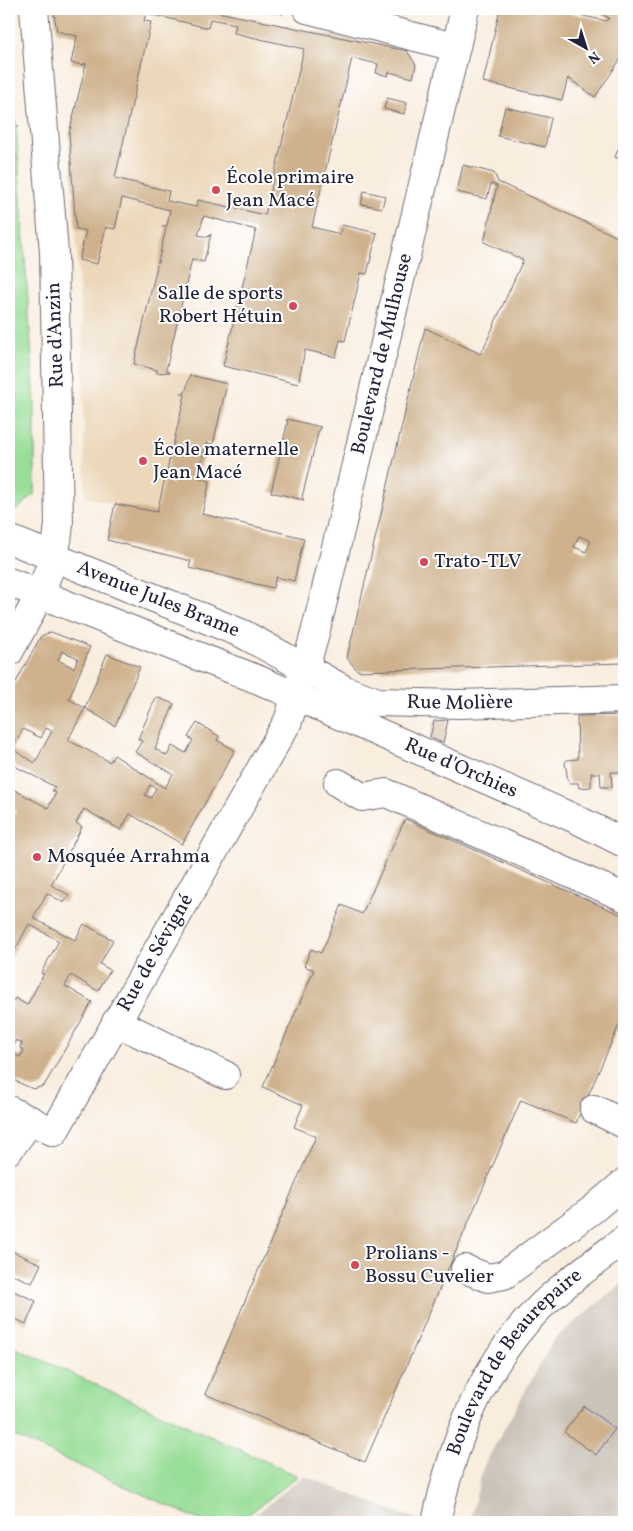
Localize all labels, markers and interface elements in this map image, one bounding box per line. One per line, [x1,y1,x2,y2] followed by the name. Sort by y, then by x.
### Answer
[560,22,610,72] north arrow
[583,46,603,68] text: N
[226,164,354,215] place label: École primaire Jean Macé
[210,184,222,196] marker: École primaire Jean Macé
[345,251,420,458] street label: Boulevard de Mulhouse
[157,280,283,331] place label: Salle de sports Robert Hétuin
[40,282,72,388] street label: Rue d'Anzin
[287,300,299,312] marker: Salle de sports Robert Hétuin
[153,436,299,487] place label: École maternelle Jean Macé
[137,455,149,467] marker: École maternelle Jean Macé
[434,548,522,576] place label: Trato-TLV
[73,554,244,645] street label: Avenue Jules Brame
[418,556,430,568] marker: Trato-TLV
[406,688,514,718] street label: Rue Molière
[400,731,522,806] street label: Rue d'Orchies
[47,843,210,871] place label: Mosquée Arrahma
[31,851,43,863] marker: Mosquée Arrahma
[111,889,201,1017] street label: Rue de Sévigné
[365,1240,494,1291] place label: Prolians - Bossu Cuvelier
[349,1259,361,1271] marker: Prolians - Bossu Cuvelier
[440,1262,588,1459] street label: Boulevard de Beaurepaire

